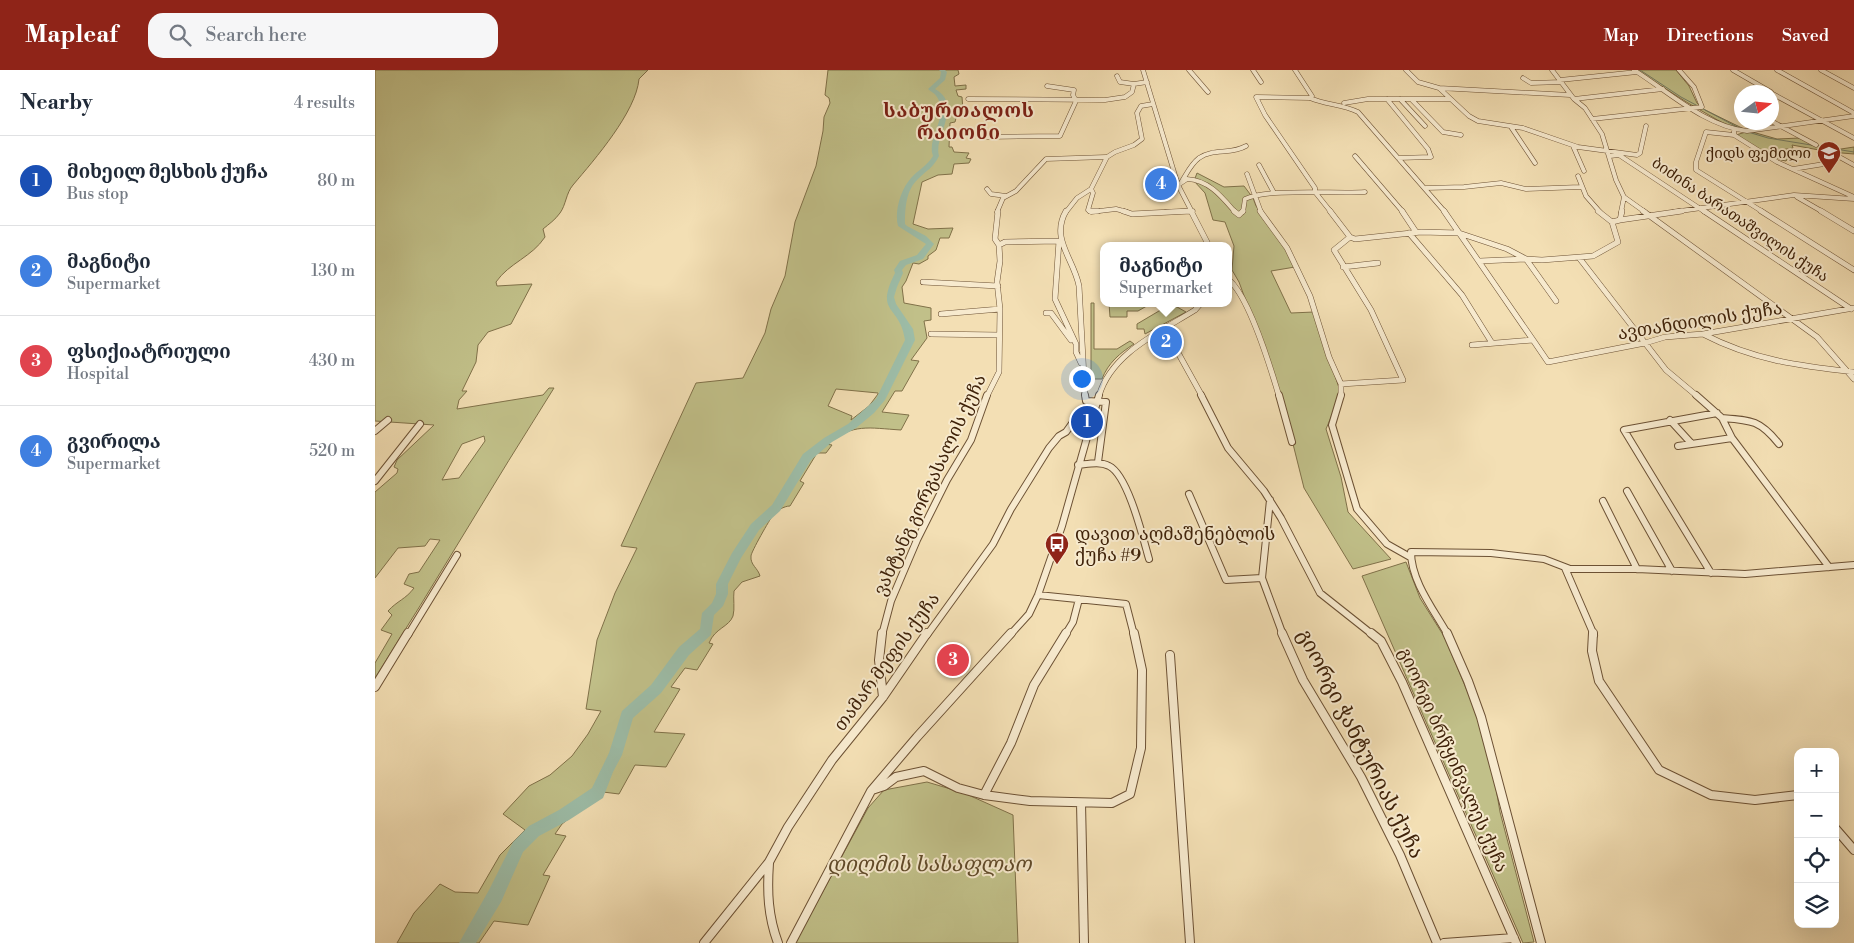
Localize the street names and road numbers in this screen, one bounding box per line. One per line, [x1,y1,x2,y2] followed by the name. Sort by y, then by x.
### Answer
[1648,154,1832,286] street label: ბიძინა ბარათაშვილის ქუჩა
[1616,297,1784,345] street label: ავთანდილის ქუჩა
[869,371,991,599] street label: ვახტანგ გორგასალის ქუჩა
[829,588,945,736] street label: თამარ მეფის ქუჩა
[1291,625,1429,863] street label: გიორგი ჭანტურიას ქუჩა
[1393,644,1513,876] street label: გიორგი ბრწყინვალეს ქუჩა

